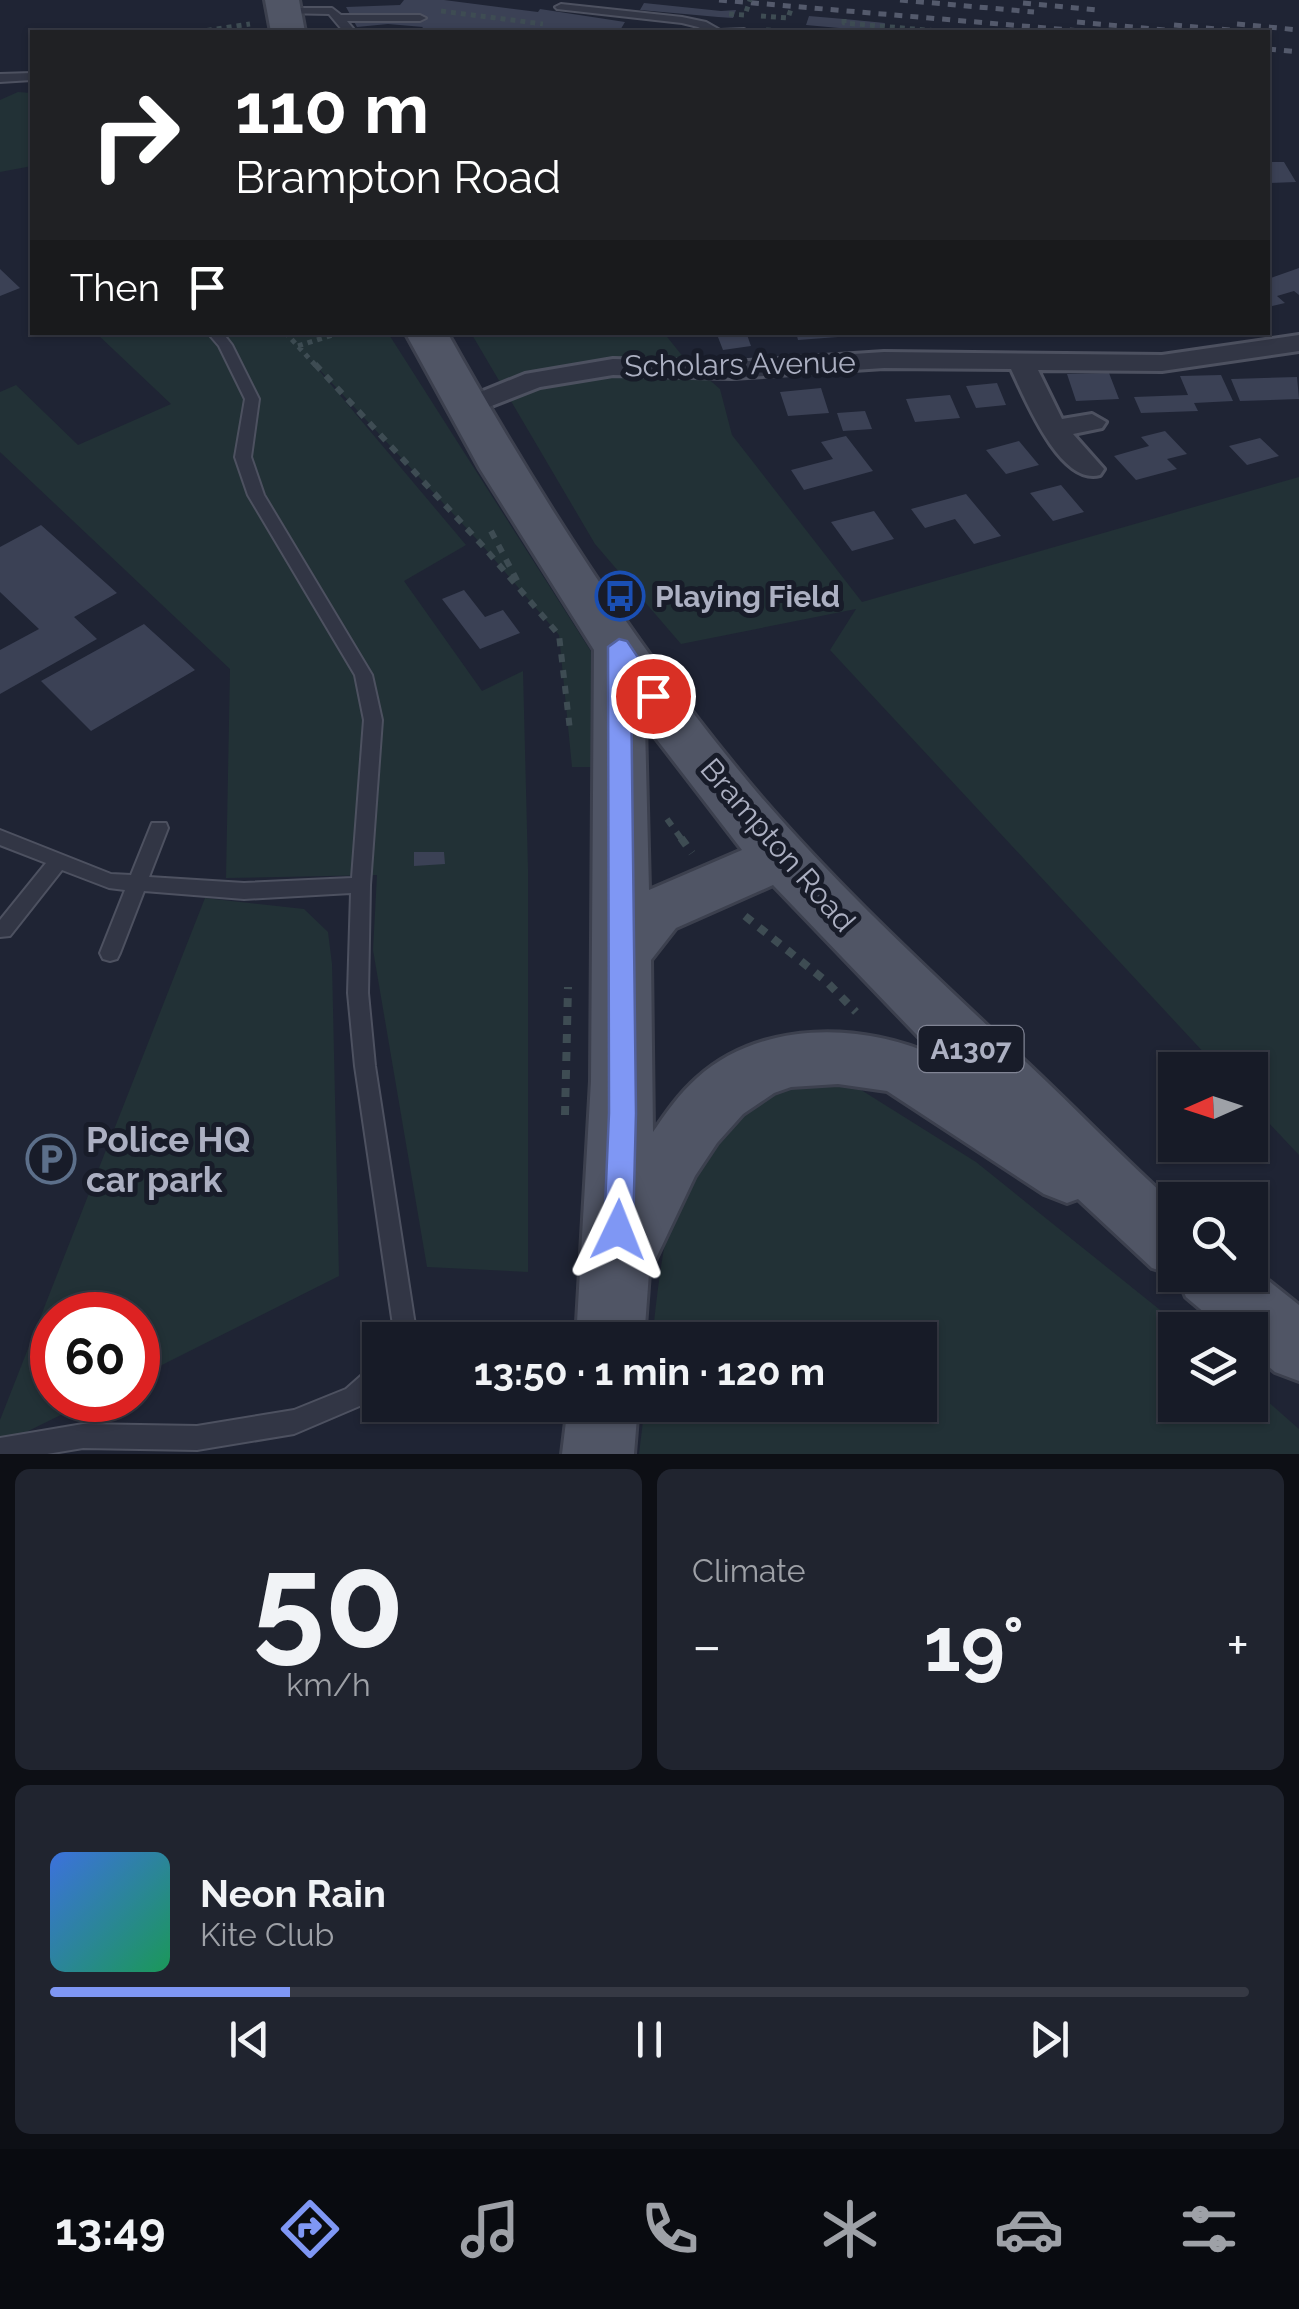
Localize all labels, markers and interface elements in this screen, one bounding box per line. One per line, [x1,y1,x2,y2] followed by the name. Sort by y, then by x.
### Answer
[235,67,429,149] text: 110 m
[70,70,200,200] icon: right
[235,151,561,204] text: Brampton Road
[180,260,235,315] icon: arrive
[70,265,160,310] text: Then
[624,344,856,384] street label: Scholars Avenue
[594,570,646,622] bus stop icon: Playing Field
[655,579,840,614] place label: Playing Field
[611,654,696,739] pin
[626,669,681,724] icon: arrive
[693,751,863,939] street label: Brampton Road
[918,1026,1024,1072] road number: A1307
[1158,1052,1268,1162] north arrow
[1158,1052,1268,1422] map controls
[86,1119,250,1200] place label: Police HQ car park
[25,1133,77,1185] parking icon: Police HQ car park
[566,1178,670,1282] position arrow
[1158,1182,1268,1292] button: search
[30,1292,160,1422] speed limit sign: 60
[1158,1312,1268,1422] button: layers
[474,1349,825,1394] text: 13:50 · 1 min · 120 m
[253,1525,404,1677] text: 50
[692,1552,806,1589] text: Climate
[924,1600,1024,1689] text: 19°
[692,1613,722,1678] text: −
[1226,1613,1249,1678] text: +
[286,1666,371,1703] text: km/h
[200,1871,386,1916] text: Neon Rain
[200,1916,334,1953] text: Kite Club
[222,2012,277,2067] icon: previous
[622,2012,677,2067] icon: pause
[1022,2012,1077,2067] icon: next
[275,2194,345,2264] icon: directions
[455,2194,525,2264] icon: music
[635,2194,705,2264] icon: phone
[815,2194,885,2264] icon: climate
[994,2194,1064,2264] icon: car
[1174,2194,1244,2264] icon: filters
[55,2203,166,2256] text: 13:49

